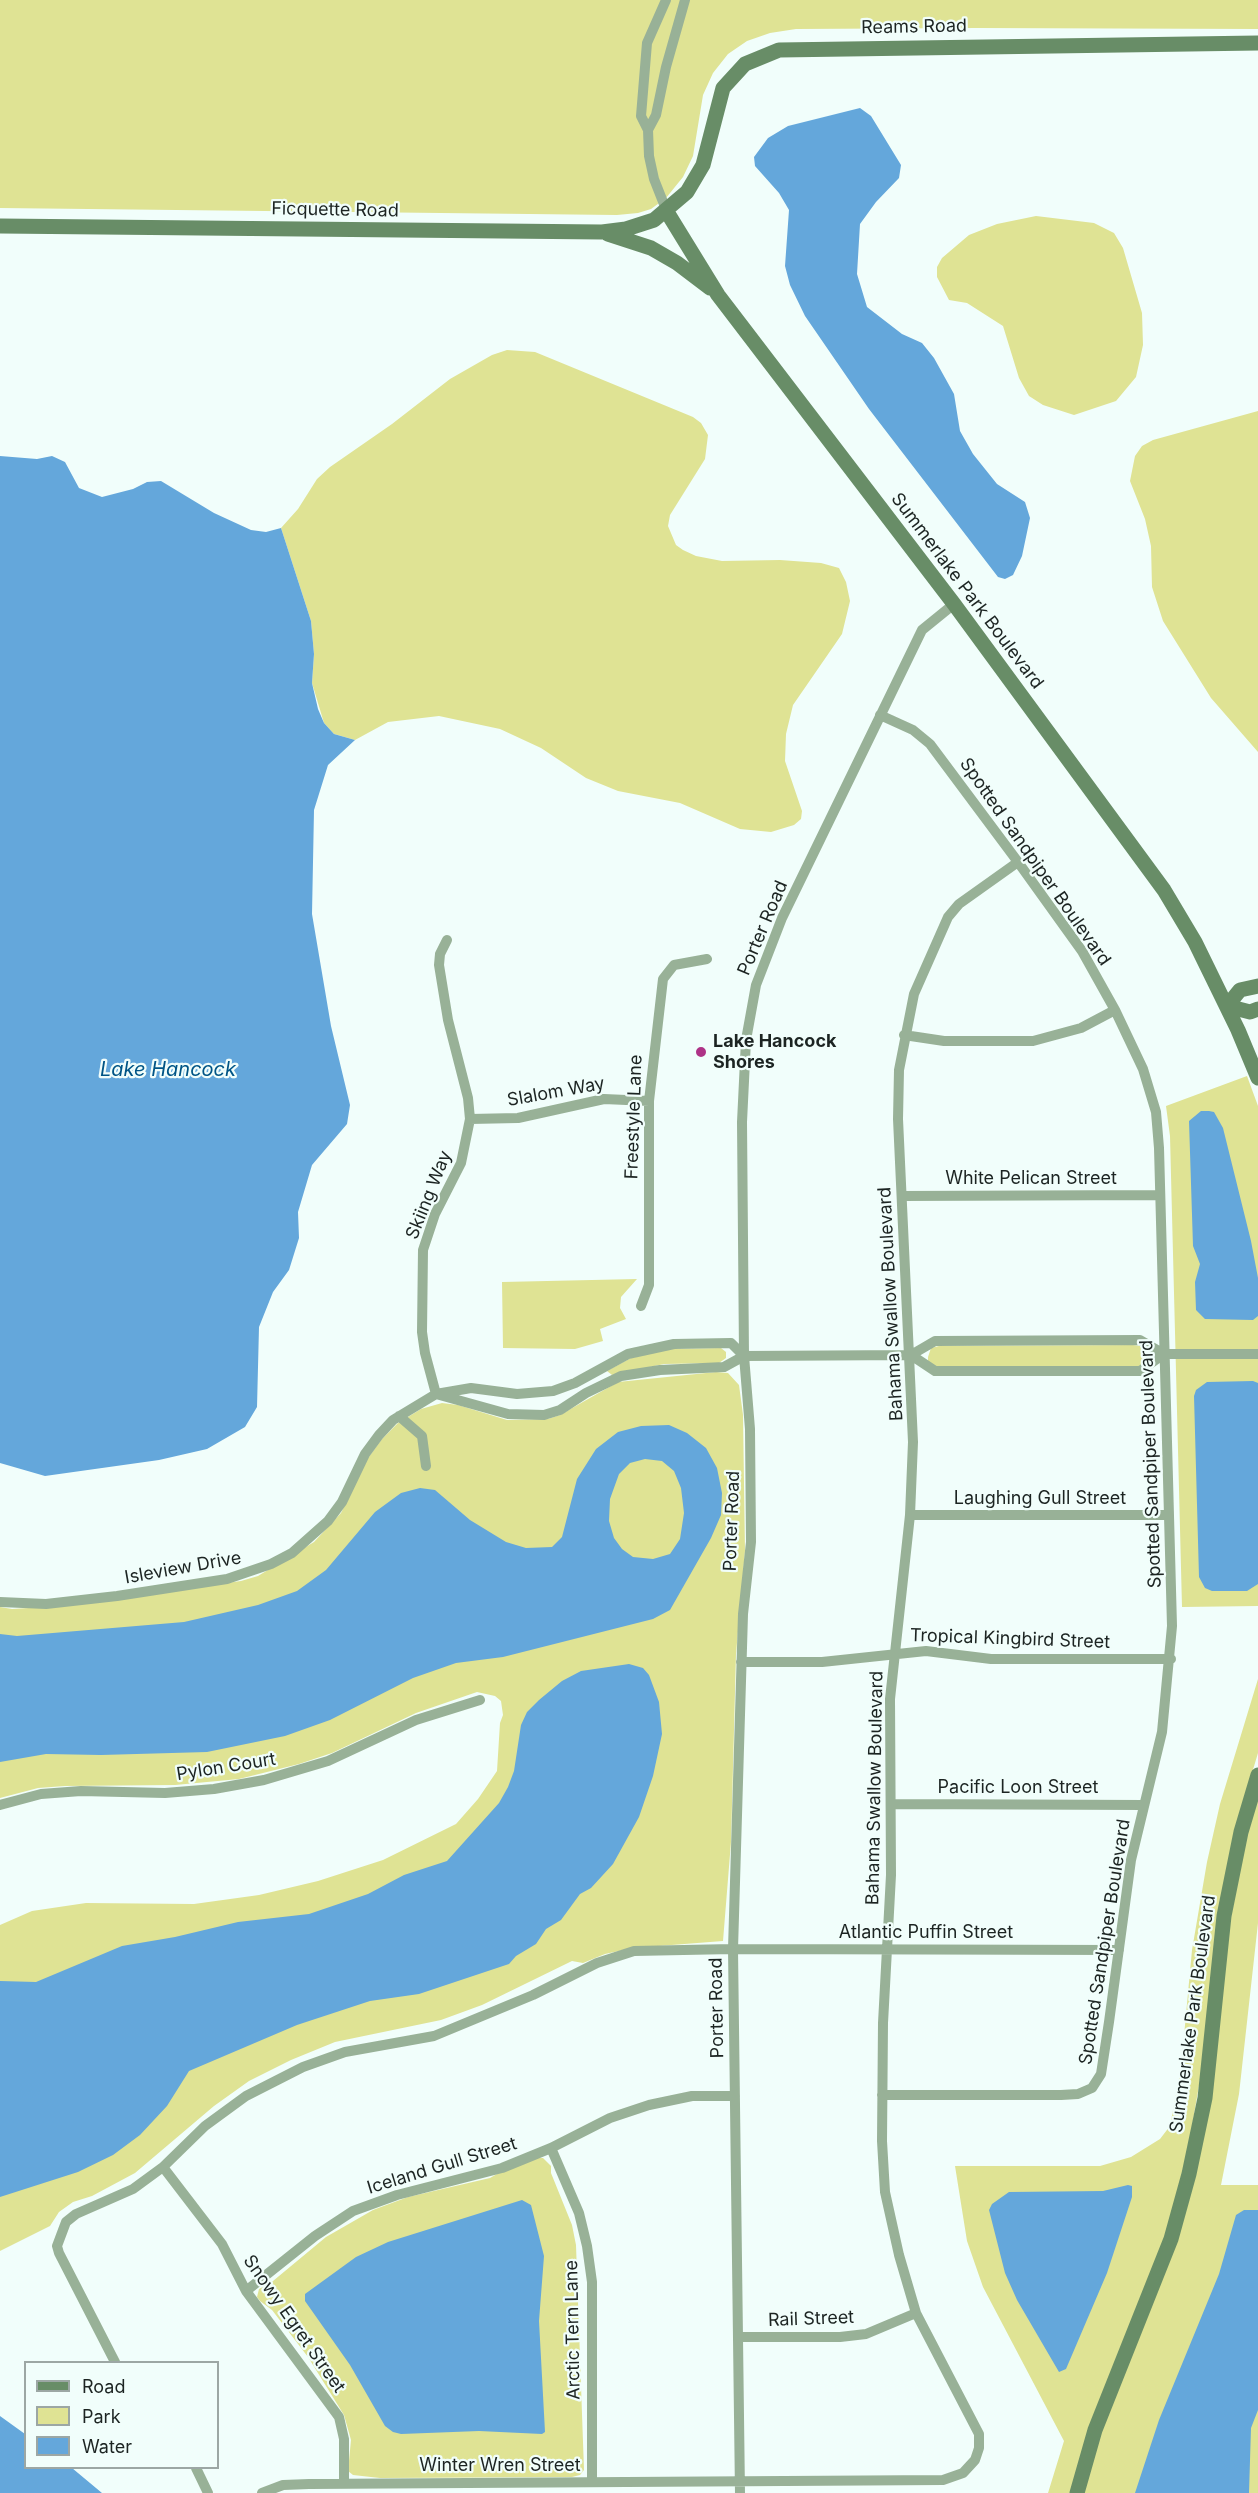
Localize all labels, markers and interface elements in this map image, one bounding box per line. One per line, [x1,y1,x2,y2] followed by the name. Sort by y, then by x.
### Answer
[861,15,967,39] street label: Reams Road
[271,198,399,222] street label: Ficquette Road
[886,489,1048,693] street label: Summerlake Park Boulevard
[955,754,1115,970] street label: Spotted Sandpiper Boulevard
[733,877,793,979] street label: Porter Road
[713,1031,836,1074] place label: Lake Hancock Shores
[694,1045,708,1059] marker: Lake Hancock Shores
[621,1054,647,1180] street label: Freestyle Lane
[100,1058,236,1082] water label: Lake Hancock
[505,1073,607,1111] street label: Slalom Way
[401,1148,457,1242] street label: Skiing Way
[945,1168,1117,1190] street label: White Pelican Street
[874,1186,908,1422] street label: Bahama Swallow Boulevard
[1136,1339,1166,1589] street label: Spotted Sandpiper Boulevard
[719,1470,745,1572] street label: Porter Road
[954,1488,1126,1510] street label: Laughing Gull Street
[123,1547,243,1589] street label: Isleview Drive
[909,1625,1111,1653] street label: Tropical Kingbird Street
[862,1671,888,1905] street label: Bahama Swallow Boulevard
[175,1749,277,1785] street label: Pylon Court
[938,1777,1098,1799] street label: Pacific Loon Street
[1075,1818,1135,2066] street label: Spotted Sandpiper Boulevard
[1166,1894,1220,2134] street label: Summerlake Park Boulevard
[839,1922,1013,1944] street label: Atlantic Puffin Street
[705,1957,729,2059] street label: Porter Road
[365,2133,519,2199] street label: Iceland Gull Street
[238,2251,350,2397] street label: Snowy Egret Street
[561,2260,585,2400] street label: Arctic Tern Lane
[768,2307,854,2331] street label: Rail Street
[24,2361,219,2469] legend
[82,2376,125,2397] text: Road
[82,2406,121,2427] text: Park
[82,2436,132,2457] text: Water
[419,2455,581,2477] street label: Winter Wren Street

